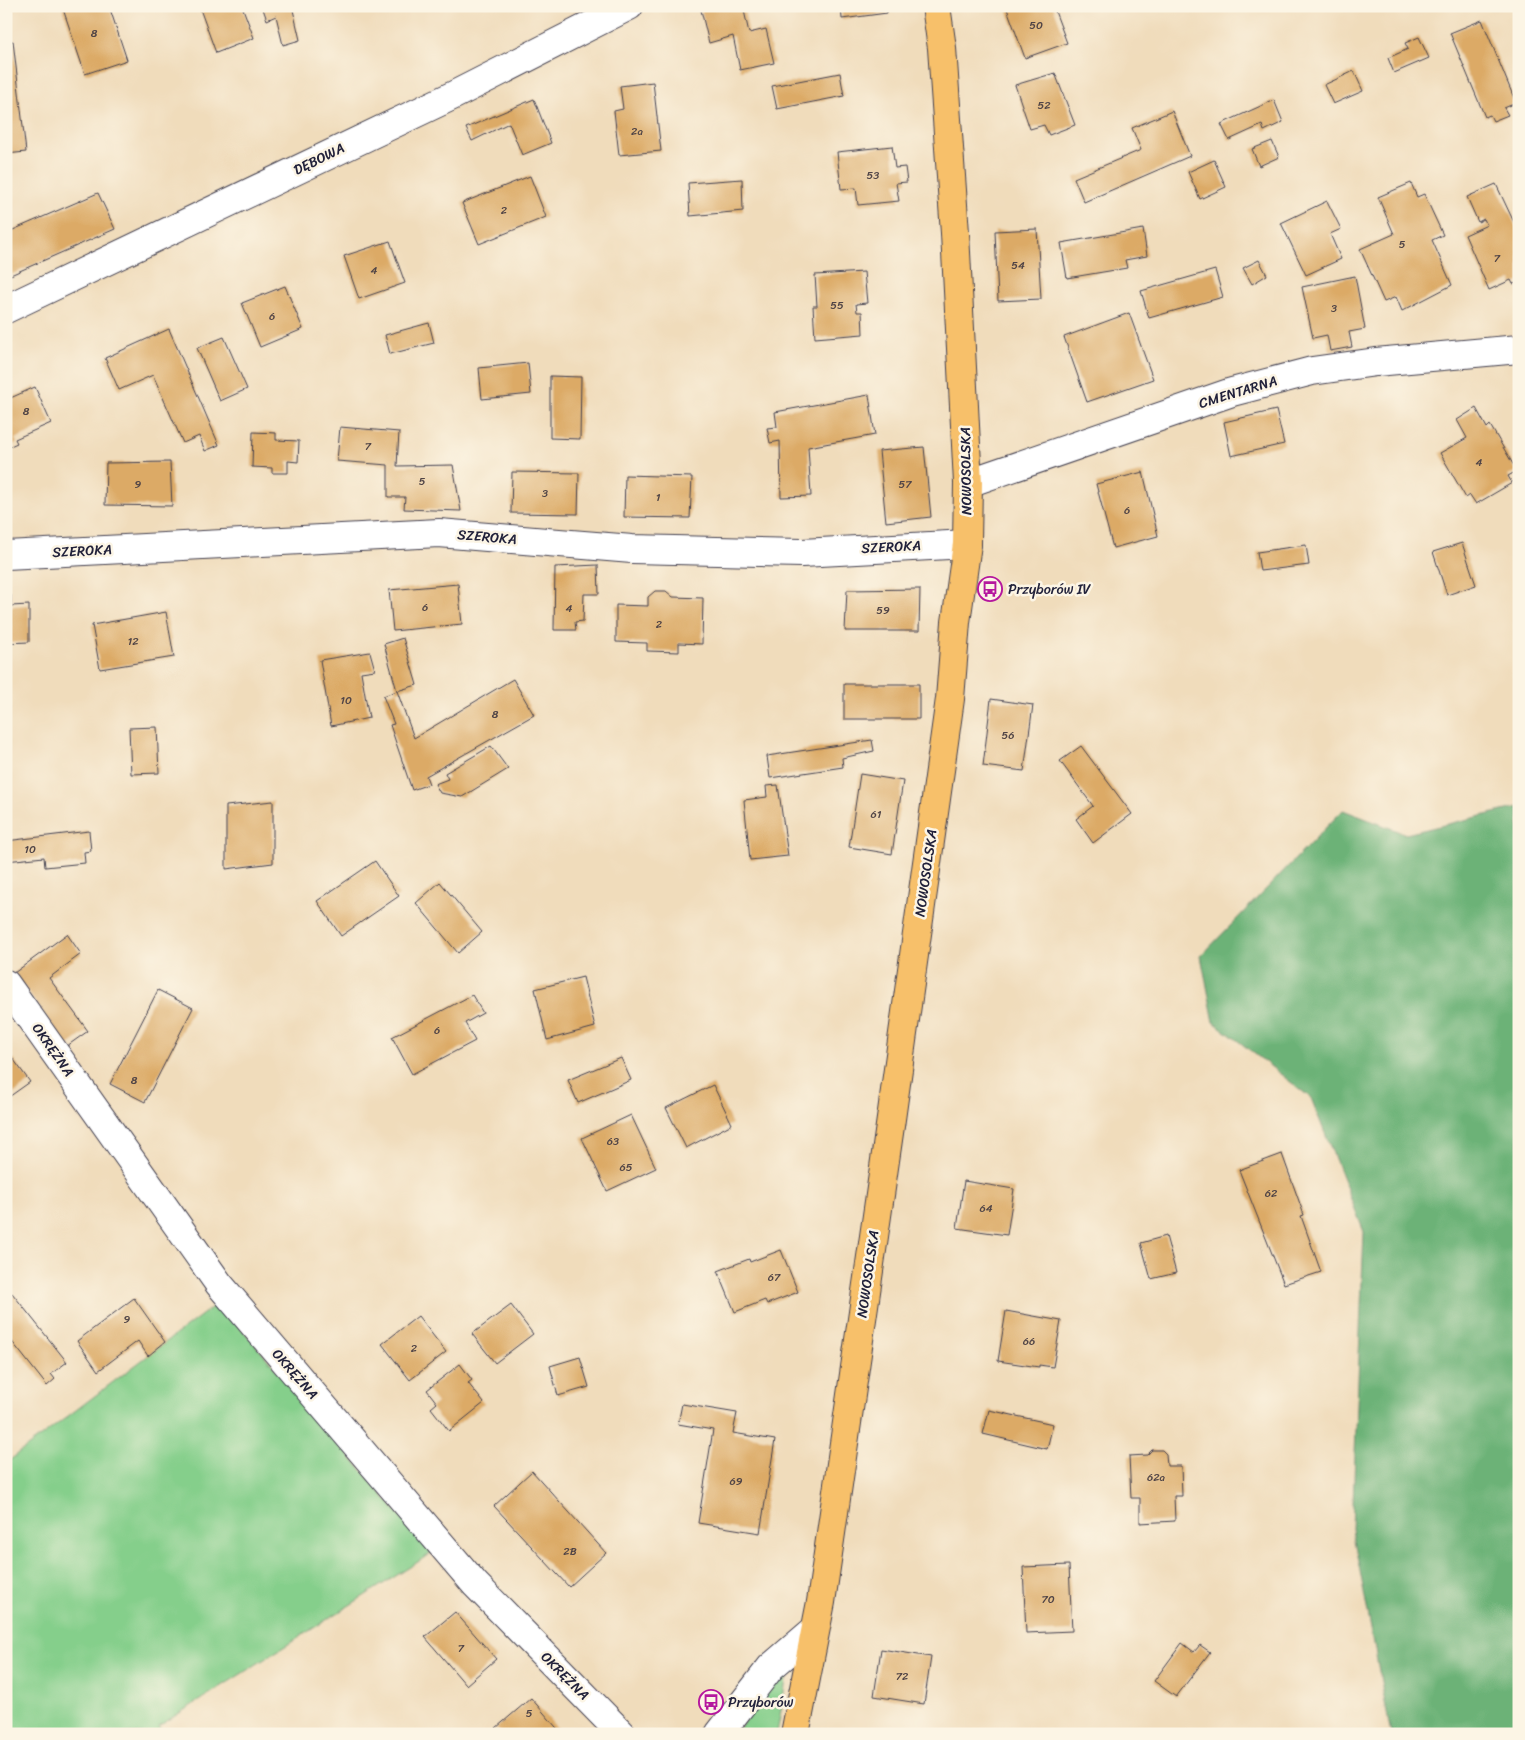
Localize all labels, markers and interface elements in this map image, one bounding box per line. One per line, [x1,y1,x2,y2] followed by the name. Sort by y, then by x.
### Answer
[1029,16,1043,35] house number: 50
[91,24,98,43] house number: 8
[1037,96,1051,115] house number: 52
[631,122,643,141] house number: 2a
[289,136,349,182] street label: DĘBOWA
[867,166,879,185] house number: 53
[501,201,508,220] house number: 2
[1399,235,1406,254] house number: 5
[1494,249,1501,268] house number: 7
[1011,256,1025,275] house number: 54
[371,261,378,280] house number: 4
[830,296,844,315] house number: 55
[1331,299,1337,318] house number: 3
[269,307,275,326] house number: 6
[1196,368,1280,416] street label: CMENTARNA
[23,402,30,421] house number: 8
[953,427,979,515] street label: NOWOSOLSKA
[365,437,372,456] house number: 7
[1476,453,1483,472] house number: 4
[419,472,426,491] house number: 5
[135,475,142,494] house number: 9
[898,475,912,494] house number: 57
[542,484,548,503] house number: 3
[656,488,661,507] house number: 1
[1124,501,1130,520] house number: 6
[456,522,518,552] street label: SZEROKA
[861,533,921,561] street label: SZEROKA
[52,537,112,565] street label: SZEROKA
[977,576,1003,602] bus stop icon: Przyborów IV
[1008,577,1092,602] place label: Przyborów IV
[422,598,428,617] house number: 6
[566,599,573,618] house number: 4
[876,601,890,620] house number: 59
[656,615,663,634] house number: 2
[127,632,139,651] house number: 12
[340,691,352,710] house number: 10
[492,705,499,724] house number: 8
[1002,726,1014,745] house number: 56
[871,805,882,824] house number: 61
[907,828,945,918] street label: NOWOSOLSKA
[24,840,36,859] house number: 10
[25,1018,81,1082] street label: OKRĘŻNA
[434,1021,440,1040] house number: 6
[131,1071,138,1090] house number: 8
[607,1132,619,1151] house number: 63
[620,1158,633,1177] house number: 65
[1265,1184,1278,1203] house number: 62
[979,1199,993,1218] house number: 64
[849,1229,887,1319] street label: NOWOSOLSKA
[768,1268,781,1287] house number: 67
[124,1310,131,1329] house number: 9
[1023,1332,1035,1351] house number: 66
[411,1339,418,1358] house number: 2
[266,1343,324,1405] street label: OKRĘŻNA
[1147,1468,1166,1487] house number: 62a
[729,1472,743,1491] house number: 69
[563,1542,577,1561] house number: 2B
[1041,1590,1055,1609] house number: 70
[458,1639,465,1658] house number: 7
[535,1646,595,1706] street label: OKRĘŻNA
[896,1667,909,1686] house number: 72
[698,1689,724,1715] bus stop icon: Przyborów
[728,1690,794,1715] place label: Przyborów
[526,1704,533,1723] house number: 5

